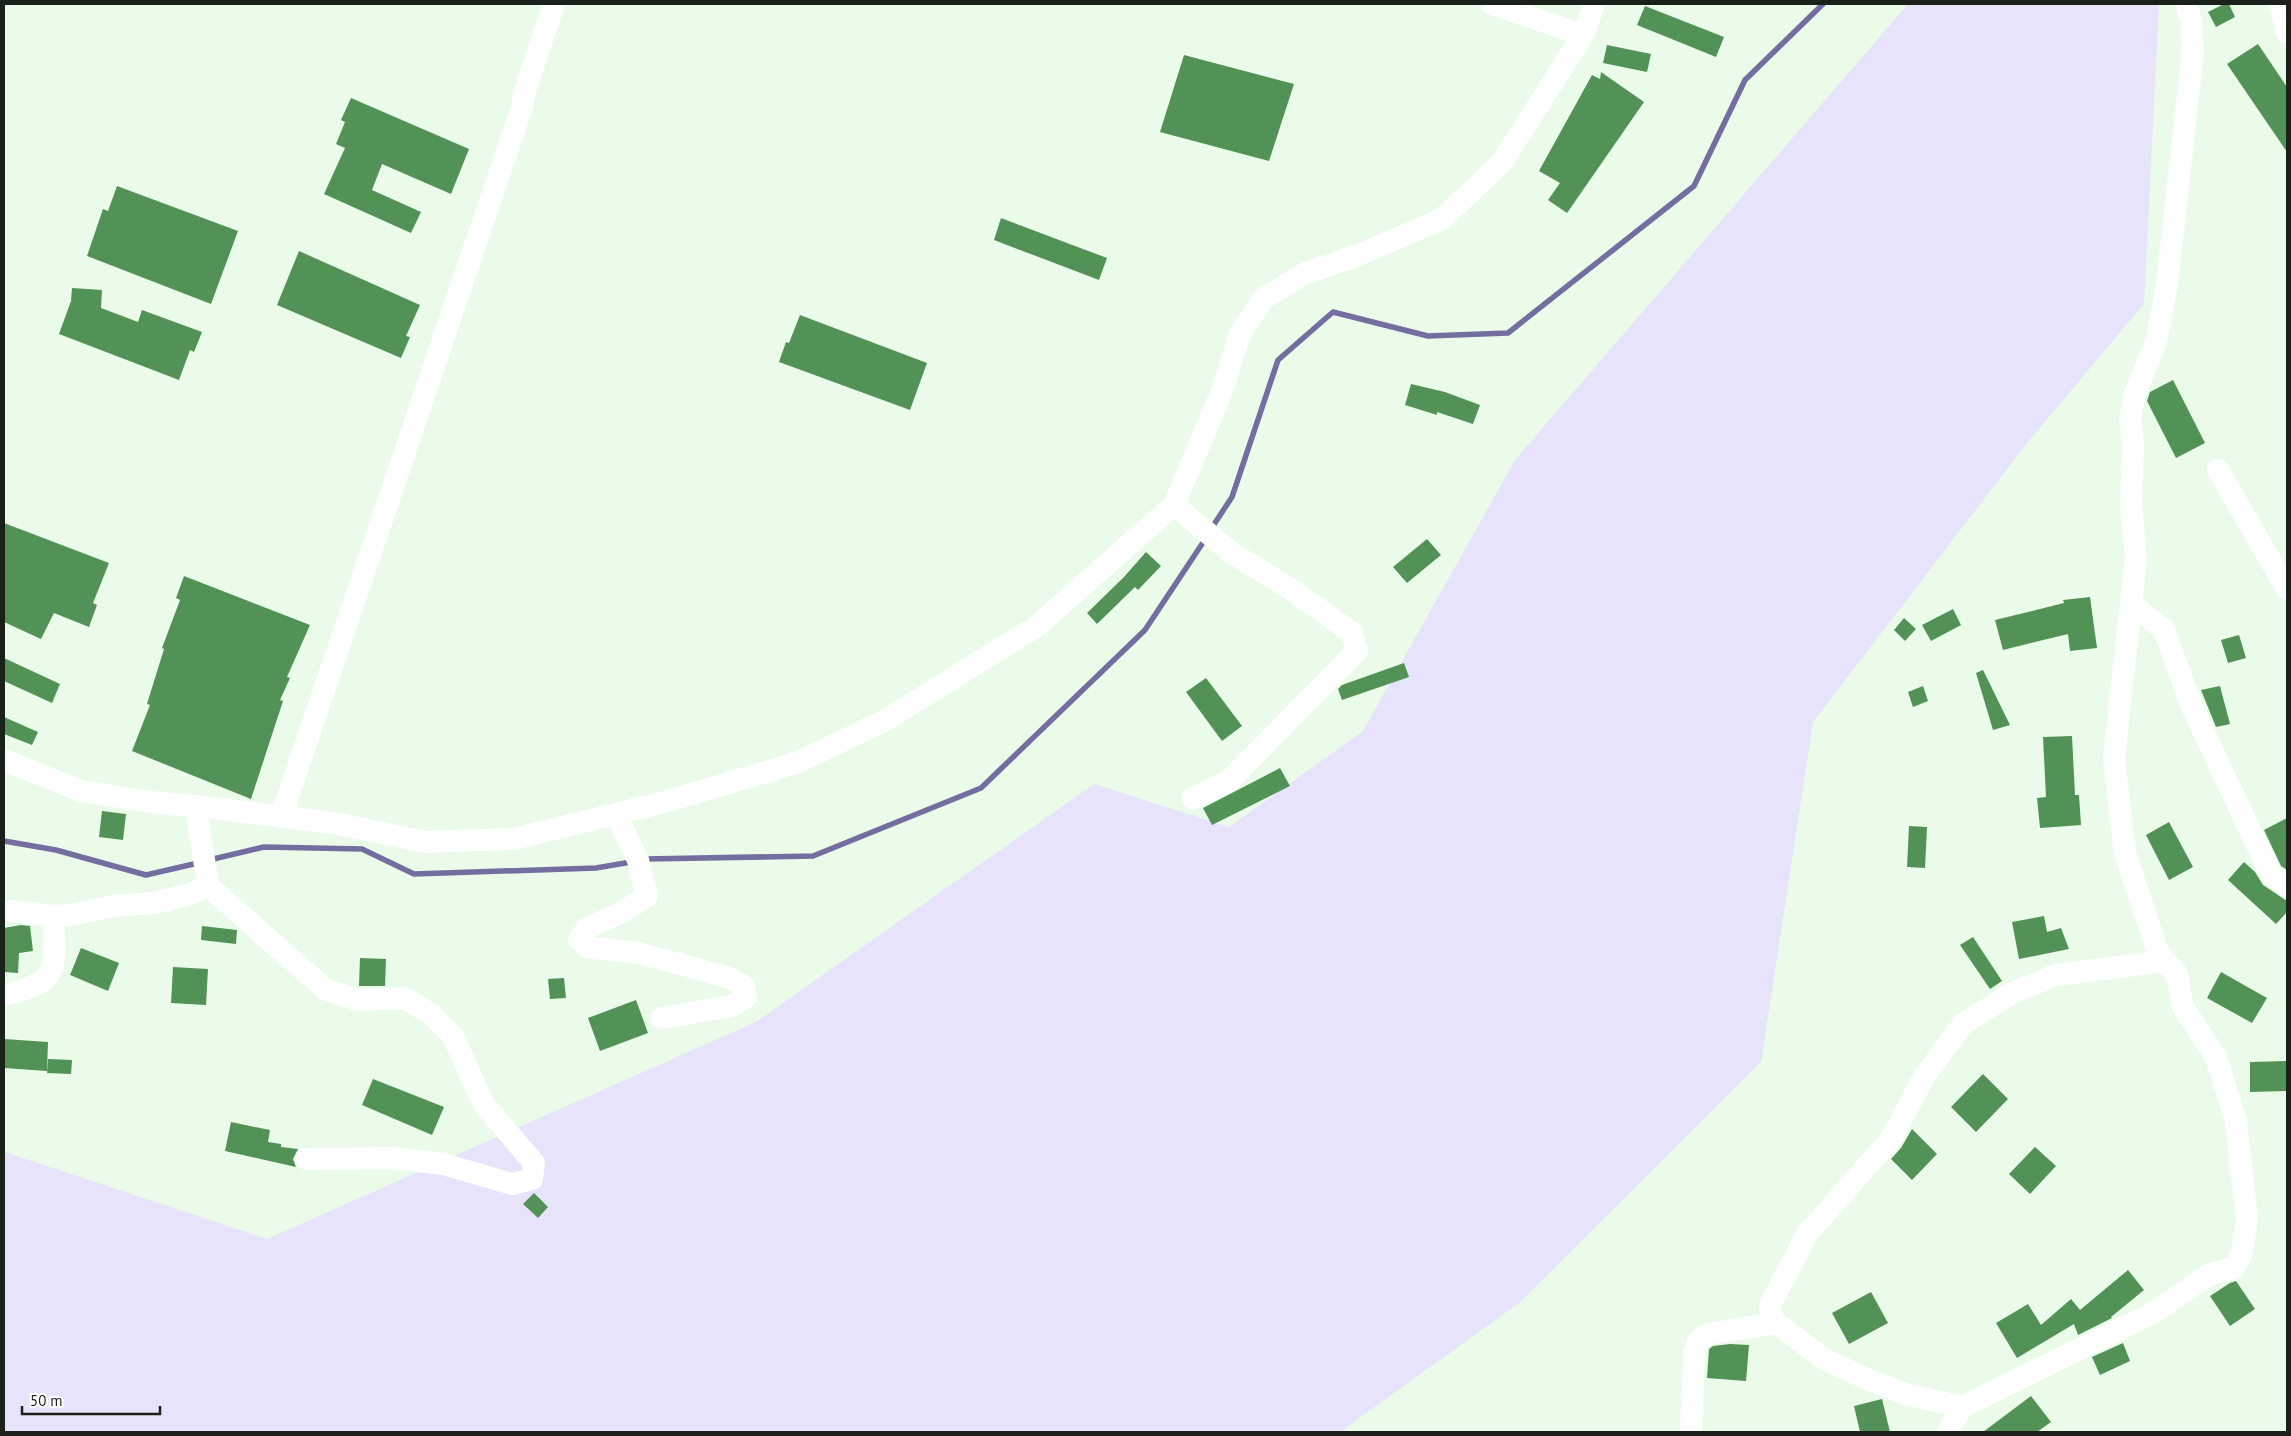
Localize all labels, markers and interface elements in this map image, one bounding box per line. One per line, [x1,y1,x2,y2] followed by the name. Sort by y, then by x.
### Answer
[22,1384,160,1416] scale bar
[30,1391,63,1410] text: 50 m

